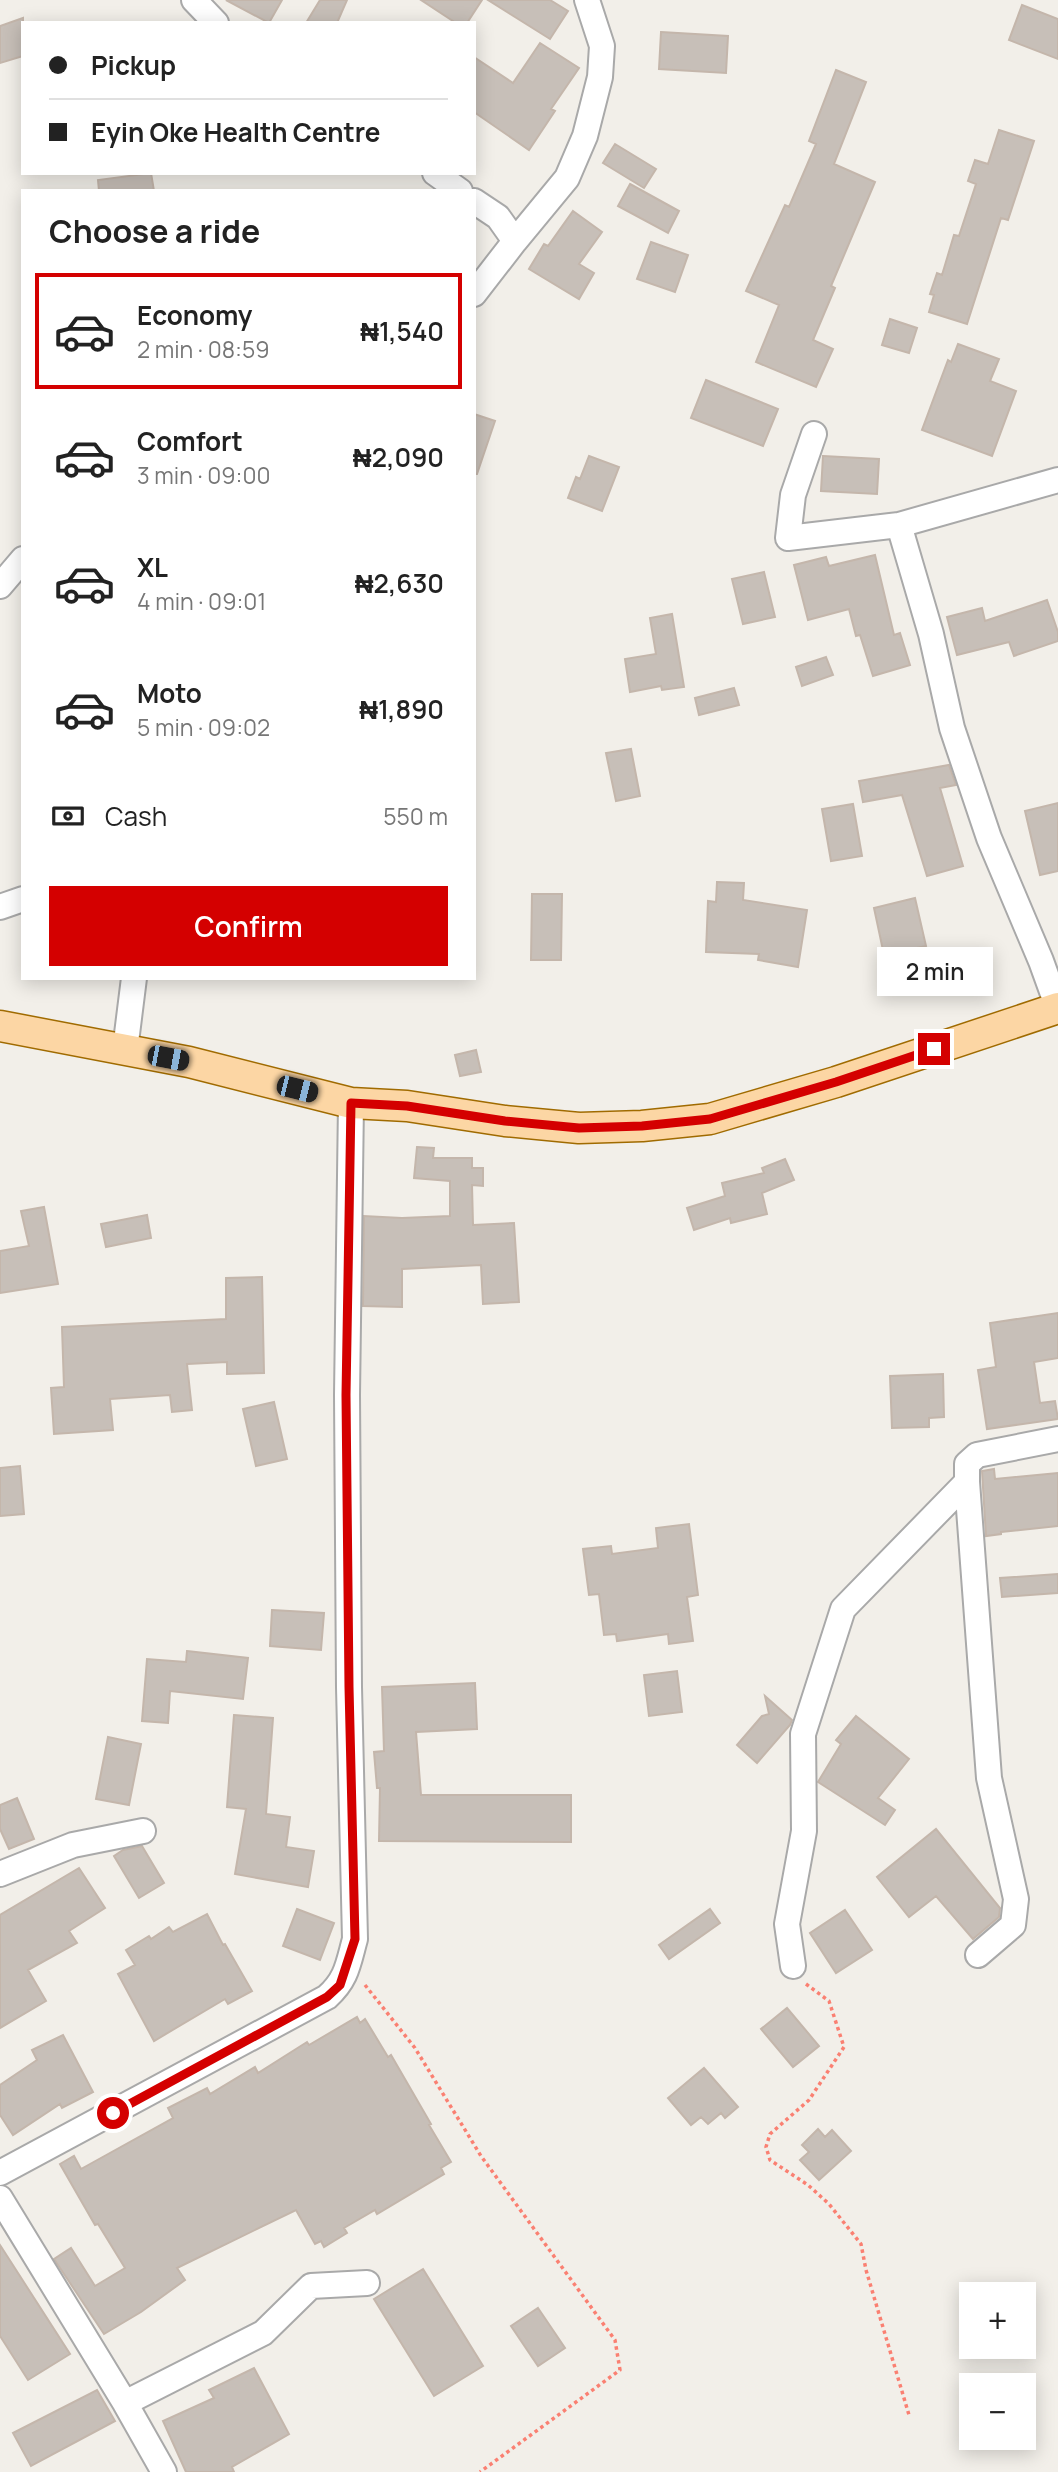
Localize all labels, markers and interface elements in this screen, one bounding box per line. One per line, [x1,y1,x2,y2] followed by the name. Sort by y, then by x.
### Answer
[91,47,176,83] text: Pickup
[91,114,380,150] text: Eyin Oke Health Centre
[49,209,260,253] text: Choose a ride
[137,297,252,333] text: Economy
[53,300,116,363] icon: car
[360,313,444,349] text: ₦1,540
[137,333,269,365] text: 2 min · 08:59
[137,423,243,459] text: Comfort
[53,426,116,489] icon: car
[353,439,444,475] text: ₦2,090
[137,459,271,491] text: 3 min · 09:00
[137,549,168,585] text: XL
[53,552,116,615] icon: car
[355,565,444,601] text: ₦2,630
[137,585,266,617] text: 4 min · 09:01
[137,675,202,711] text: Moto
[53,678,116,741] icon: car
[359,691,444,727] text: ₦1,890
[137,711,270,743] text: 5 min · 09:02
[49,797,87,835] icon: cash
[105,798,167,834] text: Cash
[383,800,448,832] text: 550 m
[49,886,448,966] button: Confirm
[876,948,992,996] callout: 2 min
[906,955,964,987] text: 2 min
[918,1033,950,1065] route end
[146,1044,191,1072] car
[275,1074,320,1104] car
[97,2097,129,2129] route start
[959,2282,1036,2450] map controls
[959,2282,1036,2359] button: +
[959,2373,1036,2450] button: −

